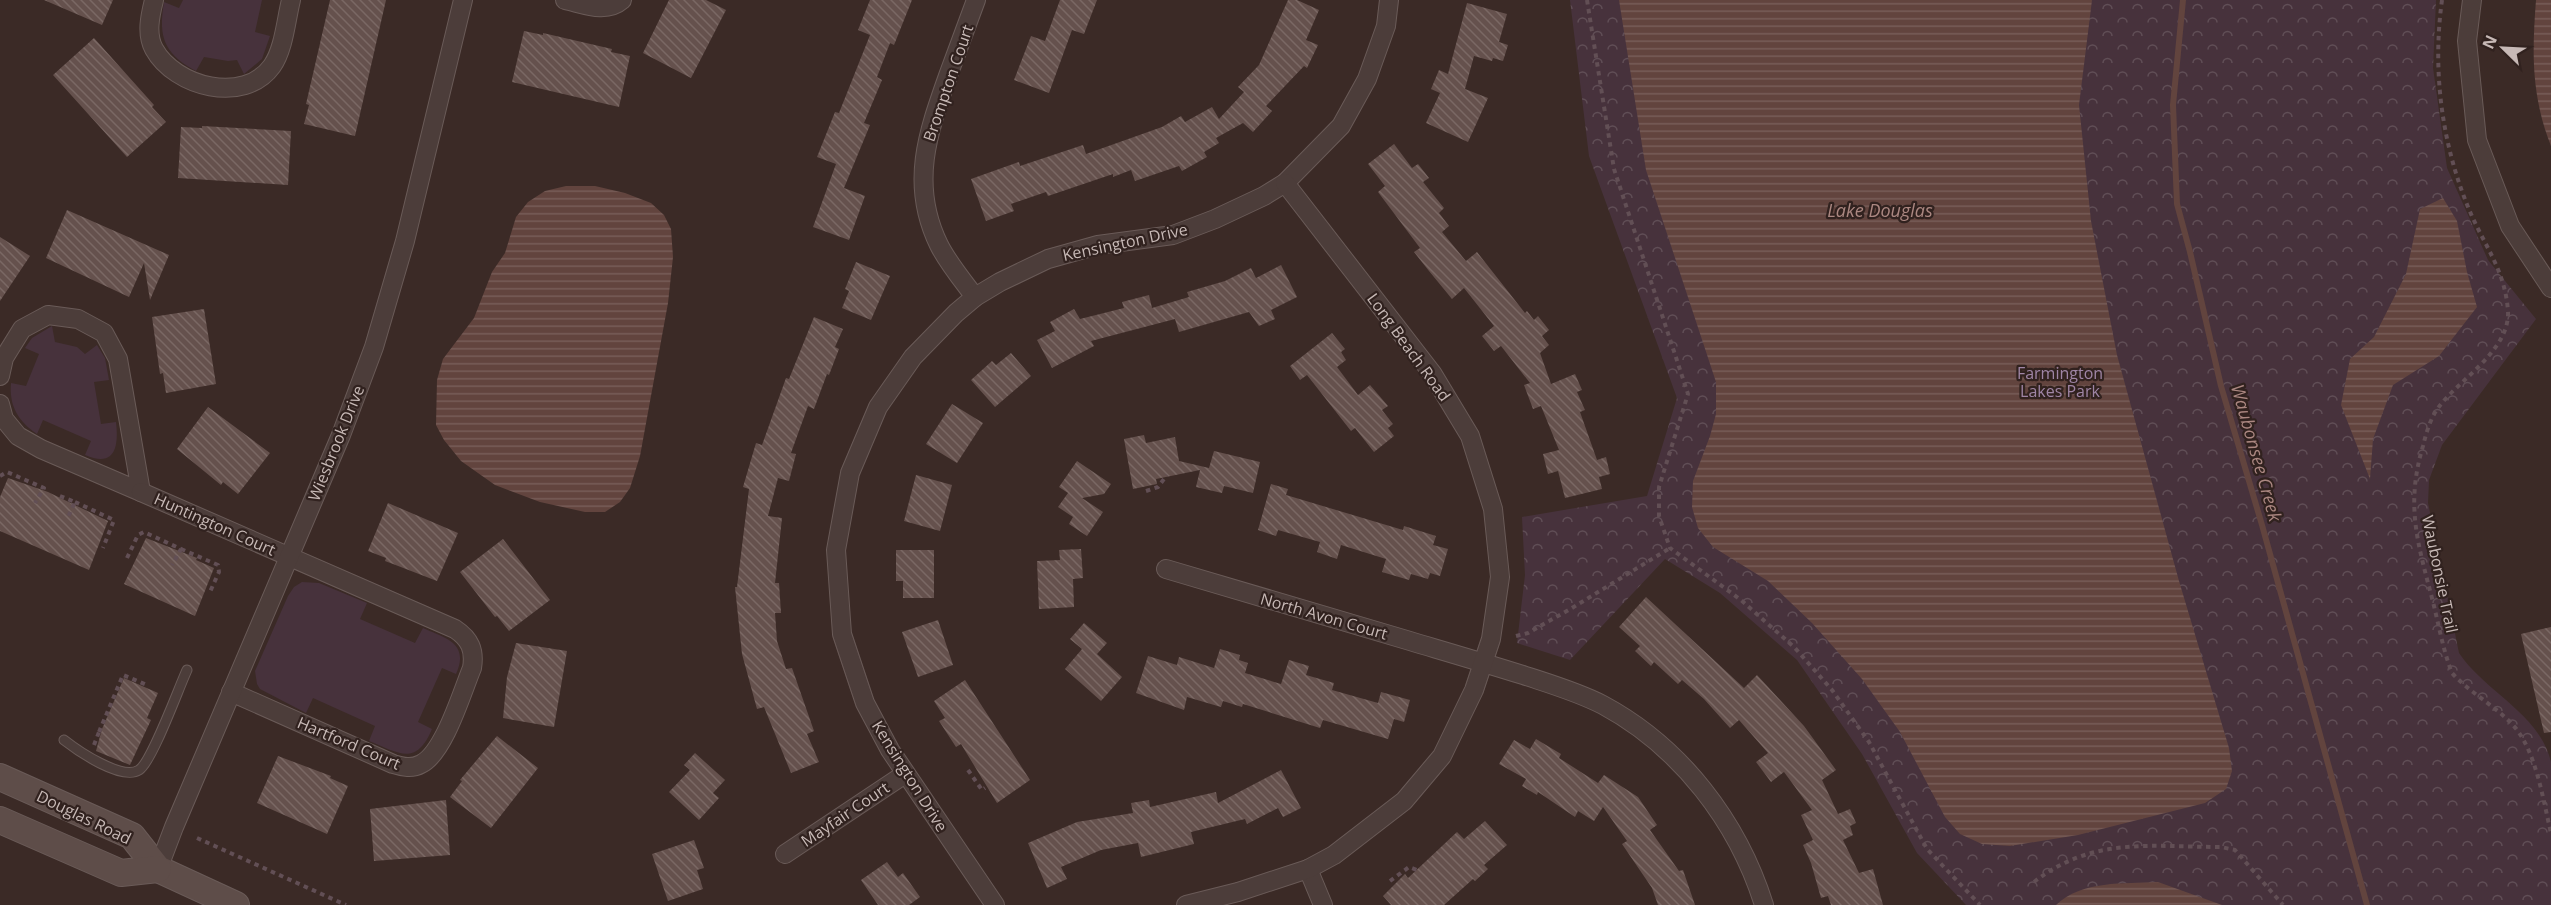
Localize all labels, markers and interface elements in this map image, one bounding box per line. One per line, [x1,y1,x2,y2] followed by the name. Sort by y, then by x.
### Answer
[2473,18,2533,78] north arrow
[918,21,978,144] street label: Brompton Court
[2477,31,2502,52] text: N
[1827,198,1933,222] water label: Lake Douglas
[1060,218,1190,266] street label: Kensington Drive
[1362,288,1456,406] street label: Long Beach Road
[2017,362,2103,402] park label: Farmington Lakes Park
[2226,381,2288,525] water label: Waubonsee Creek
[303,382,369,504] street label: Wiesbrook Drive
[151,487,279,561] street label: Huntington Court
[2417,513,2463,635] street label: Waubonsie Trail
[1258,587,1390,645] street label: North Avon Court
[294,711,404,775] street label: Hartford Court
[867,716,953,836] street label: Kensington Drive
[797,776,894,852] street label: Mayfair Court
[33,785,135,849] street label: Douglas Road

